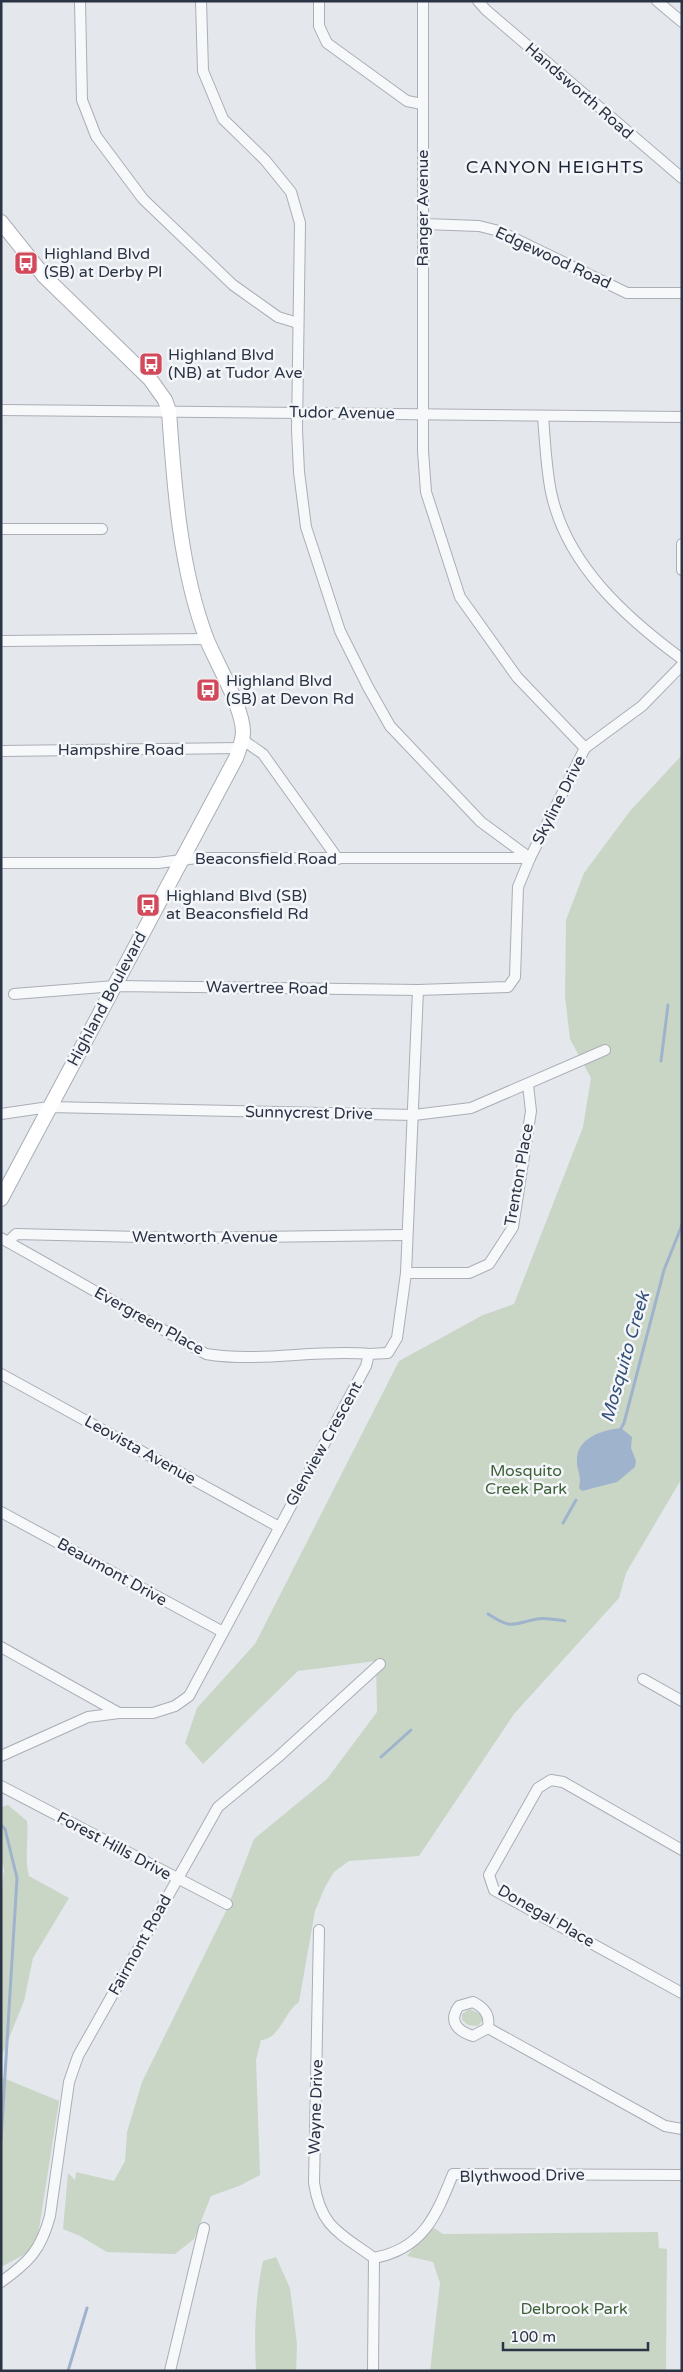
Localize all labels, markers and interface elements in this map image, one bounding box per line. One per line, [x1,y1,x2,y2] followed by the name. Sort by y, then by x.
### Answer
[521,38,637,144] street label: Handsworth Road
[413,150,433,266] street label: Ranger Avenue
[466,156,644,178] district label: CANYON HEIGHTS
[492,222,614,294] street label: Edgewood Road
[44,244,162,282] place label: Highland Blvd (SB) at Derby Pl
[13,250,39,276] bus stop icon: Highland Blvd (SB) at Derby Pl
[168,345,303,383] place label: Highland Blvd (NB) at Tudor Ave
[138,351,164,377] bus stop icon: Highland Blvd (NB) at Tudor Ave
[289,402,395,424] street label: Tudor Avenue
[226,671,354,709] place label: Highland Blvd (SB) at Devon Rd
[195,677,221,703] bus stop icon: Highland Blvd (SB) at Devon Rd
[58,740,184,760] street label: Hampshire Road
[528,752,590,848] street label: Skyline Drive
[195,849,337,869] street label: Beaconsfield Road
[166,886,309,924] place label: Highland Blvd (SB) at Beaconsfield Rd
[135,892,161,918] bus stop icon: Highland Blvd (SB) at Beaconsfield Rd
[63,928,151,1070] street label: Highland Boulevard
[206,977,328,999] street label: Wavertree Road
[245,1102,373,1124] street label: Sunnycrest Drive
[500,1122,538,1228] street label: Trenton Place
[132,1227,278,1247] street label: Wentworth Avenue
[91,1283,207,1359] street label: Evergreen Place
[596,1288,655,1425] water label: Mosquito Creek
[281,1378,367,1510] street label: Glenview Crescent
[81,1411,199,1489] street label: Leovista Avenue
[485,1461,567,1499] park label: Mosquito Creek Park
[54,1534,170,1610] street label: Beaumont Drive
[53,1807,175,1885] street label: Forest Hills Drive
[494,1880,598,1952] street label: Donegal Place
[104,1891,176,1999] street label: Fairmont Road
[304,2059,328,2155] street label: Wayne Drive
[459,2165,585,2187] street label: Blythwood Drive
[520,2299,628,2319] park label: Delbrook Park
[503,2320,648,2352] scale bar
[510,2328,556,2346] text: 100 m

